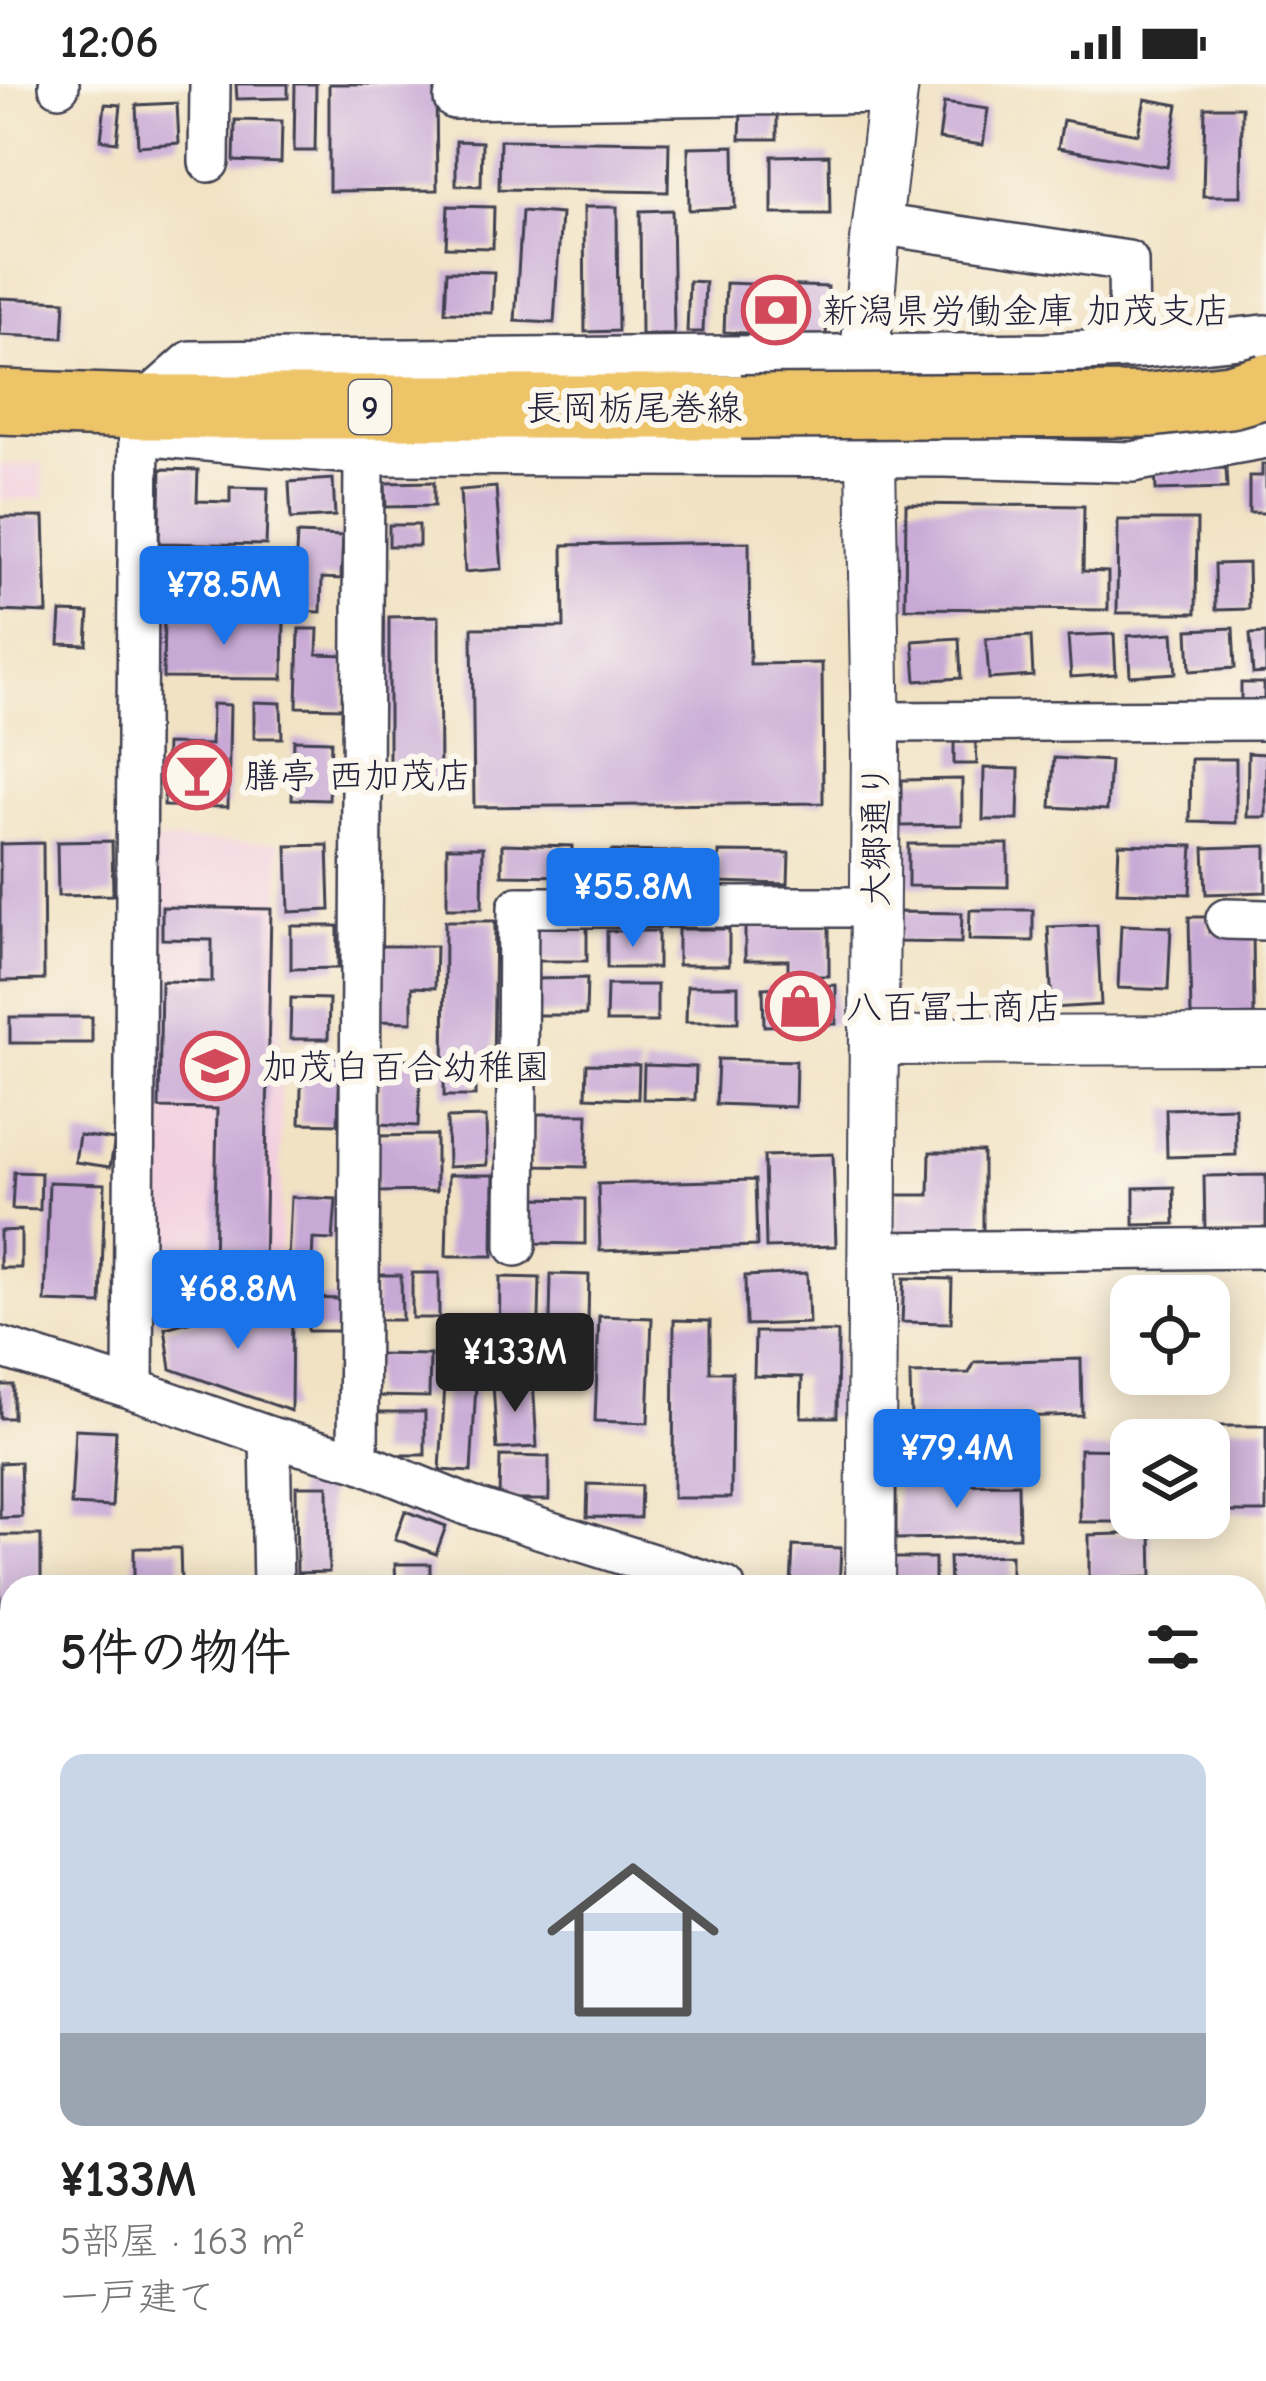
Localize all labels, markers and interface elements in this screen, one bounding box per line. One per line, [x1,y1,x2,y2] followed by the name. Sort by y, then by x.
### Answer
[60,16,159,68] text: 12:06
[741,275,811,345] bank icon: 新潟県労働金庫 加茂支店
[822,291,1230,332] place label: 新潟県労働金庫 加茂支店
[349,380,391,434] road number: 9
[526,388,742,429] street label: 長岡栃尾巻線
[126,546,322,648] pin: ¥78.5M
[167,562,281,607] text: ¥78.5M
[162,740,232,810] bar icon: 膳亭 西加茂店
[244,756,472,797] place label: 膳亭 西加茂店
[856,763,897,907] street label: 大郷通り
[535,848,731,950] pin: ¥55.8M
[573,864,693,909] text: ¥55.8M
[765,971,835,1041] shop icon: 八百冨士商店
[846,987,1062,1028] place label: 八百冨士商店
[180,1031,250,1101] school or university icon: 加茂白百合幼稚園
[262,1047,550,1088] place label: 加茂白百合幼稚園
[140,1250,336,1352] pin: ¥68.8M
[179,1266,297,1311] text: ¥68.8M
[1110,1275,1230,1539] map controls
[1110,1275,1230,1395] button: locate
[431,1313,599,1415] pin: ¥133M
[463,1329,567,1374] text: ¥133M
[859,1409,1055,1511] pin: ¥79.4M
[1110,1419,1230,1539] button: layers
[900,1425,1014,1470] text: ¥79.4M
[1140,1614,1206,1680] icon: filters
[60,1623,291,1682] text: 5件の物件
[525,1832,741,2048] icon: home
[60,2150,197,2209] text: ¥133M
[60,2219,303,2264] text: 5部屋 · 163 m²
[60,2275,216,2320] text: 一戸建て

